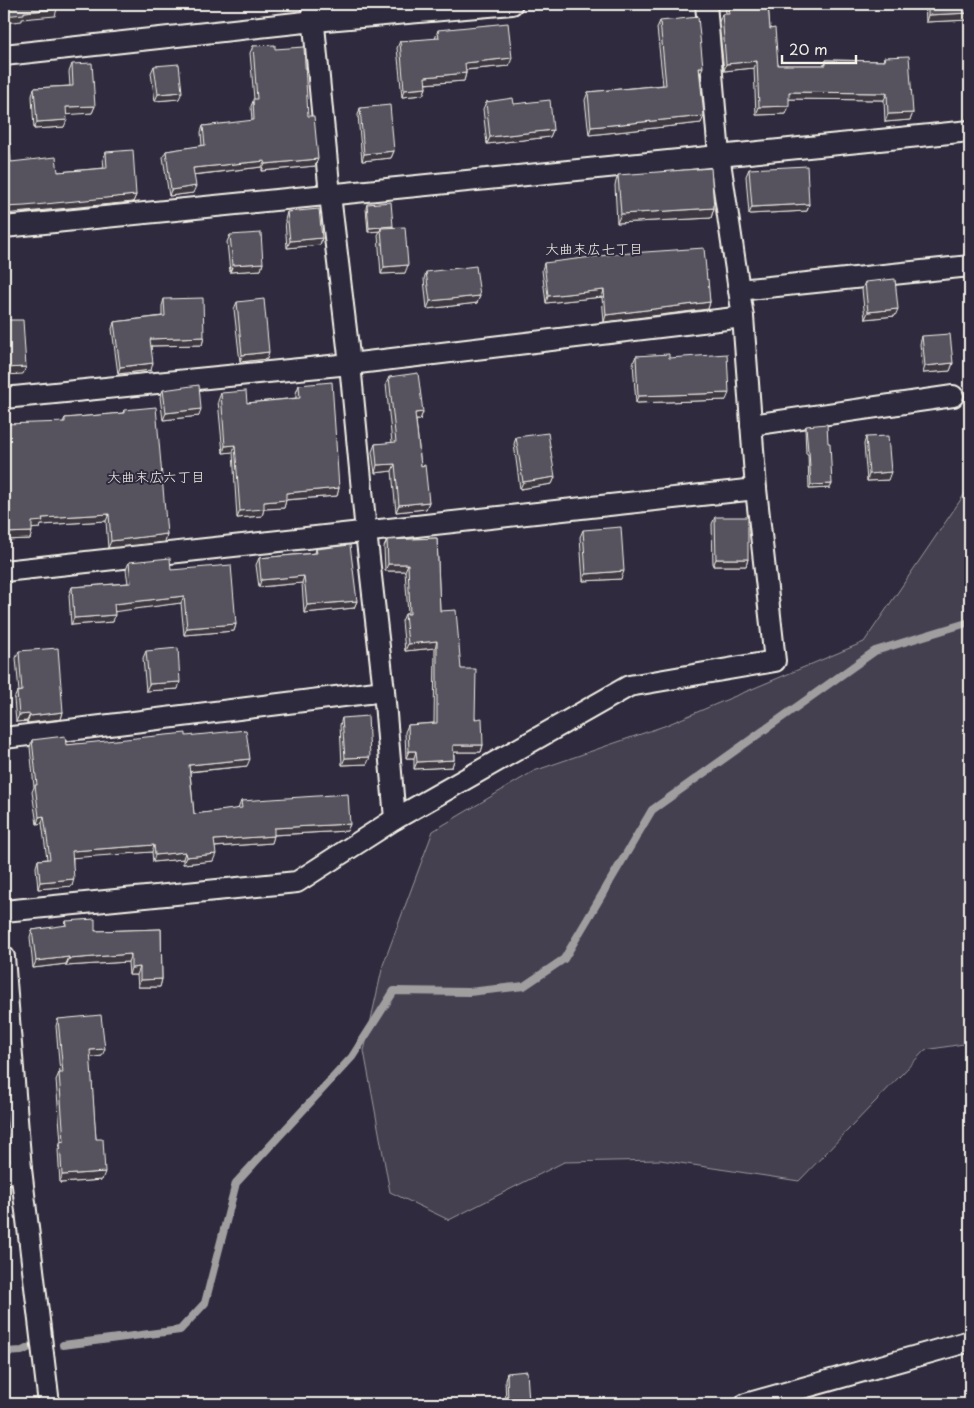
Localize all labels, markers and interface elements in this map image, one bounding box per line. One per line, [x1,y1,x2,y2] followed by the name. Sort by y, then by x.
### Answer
[782,32,855,64] scale bar
[789,37,828,60] text: 20 m
[545,238,643,259] district label: 大曲末広七丁目
[107,466,205,487] district label: 大曲末広六丁目

